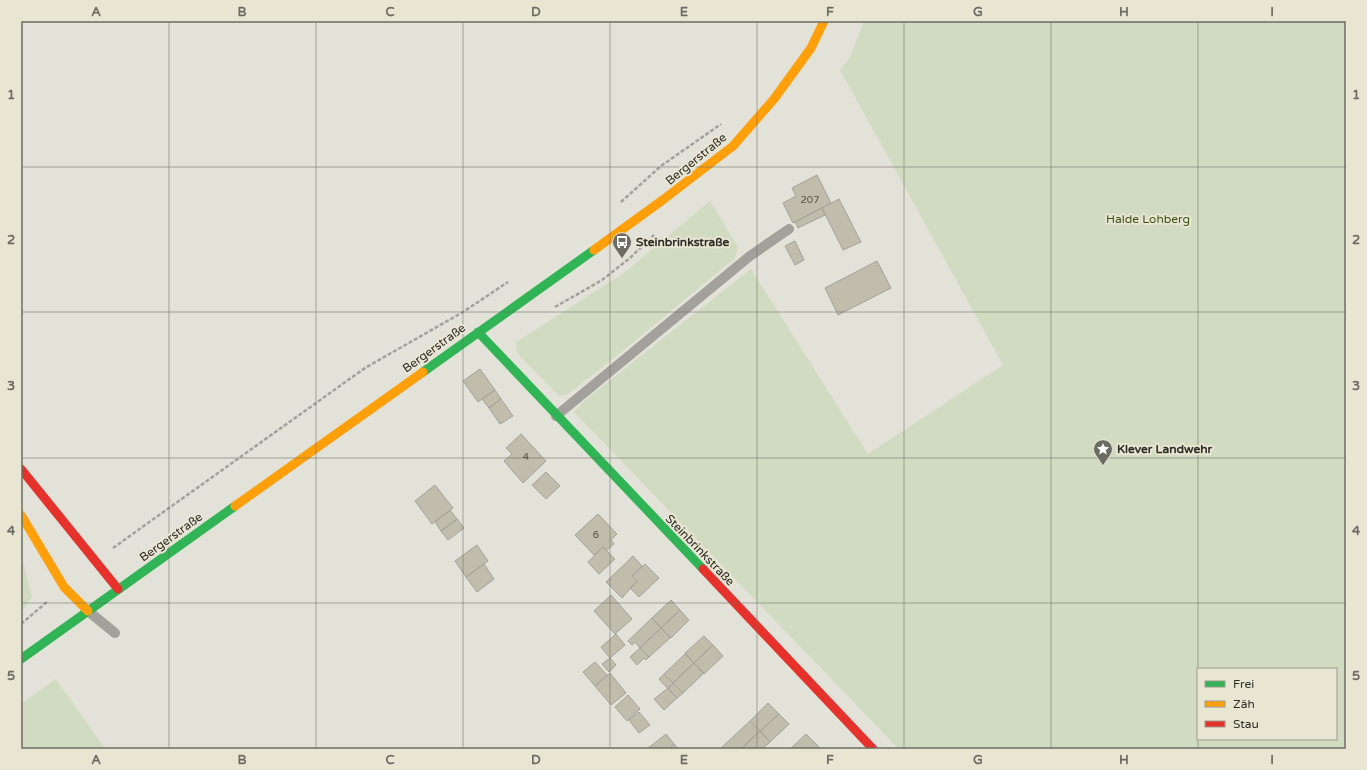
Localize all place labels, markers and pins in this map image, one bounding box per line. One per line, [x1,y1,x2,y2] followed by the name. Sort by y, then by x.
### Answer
[611,231,633,259] bus stop icon: Steinbrinkstraße
[636,235,730,249] place label: Steinbrinkstraße
[1092,438,1114,466] place icon: Klever Landwehr
[1117,442,1213,456] place label: Klever Landwehr

